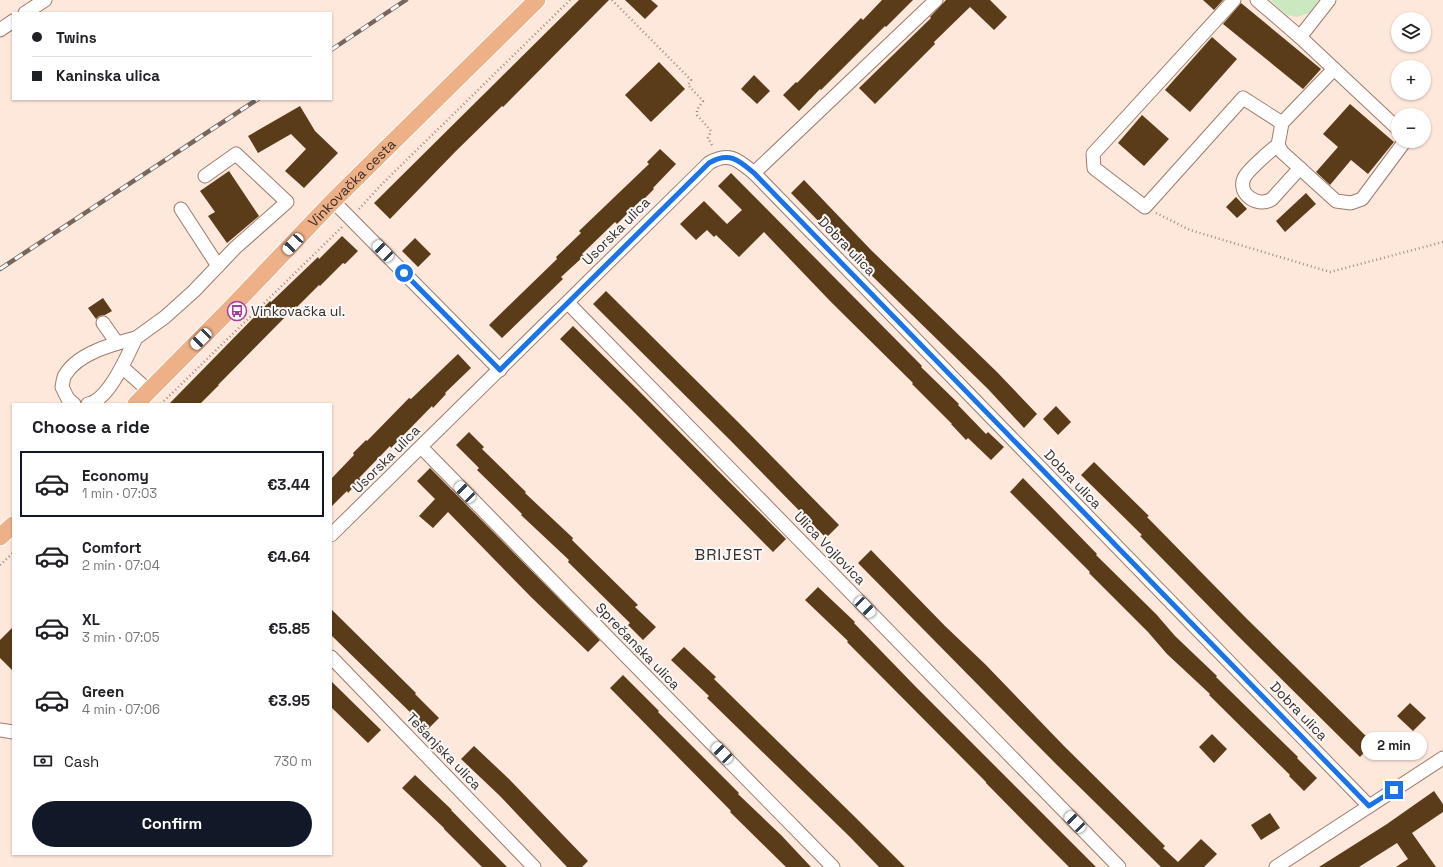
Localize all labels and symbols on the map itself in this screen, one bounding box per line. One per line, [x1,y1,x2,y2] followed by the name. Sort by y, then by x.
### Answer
[304,135,400,231] street label: Vinkovačka cesta
[578,193,654,269] street label: Usorska ulica
[814,213,880,279] street label: Dobra ulica
[280,231,306,257] car
[370,238,396,264] car
[395,264,413,282] route start
[226,300,248,322] bus stop icon: Vinkovačka ul.
[251,302,345,320] place label: Vinkovačka ul.
[188,326,214,352] car
[348,421,424,497] street label: Usorska ulica
[1040,446,1106,512] street label: Dobra ulica
[452,479,478,505] car
[790,507,870,589] street label: Ulica Vojlovica
[695,544,763,565] district label: BRIJEST
[852,594,878,620] car
[592,599,684,693] street label: Sprečanska ulica
[1266,678,1332,744] street label: Dobra ulica
[403,709,485,793] street label: Tešanjska ulica
[1361,732,1427,760] callout: 2 min
[709,740,735,766] car
[1385,781,1403,799] route end
[1062,809,1088,835] car

